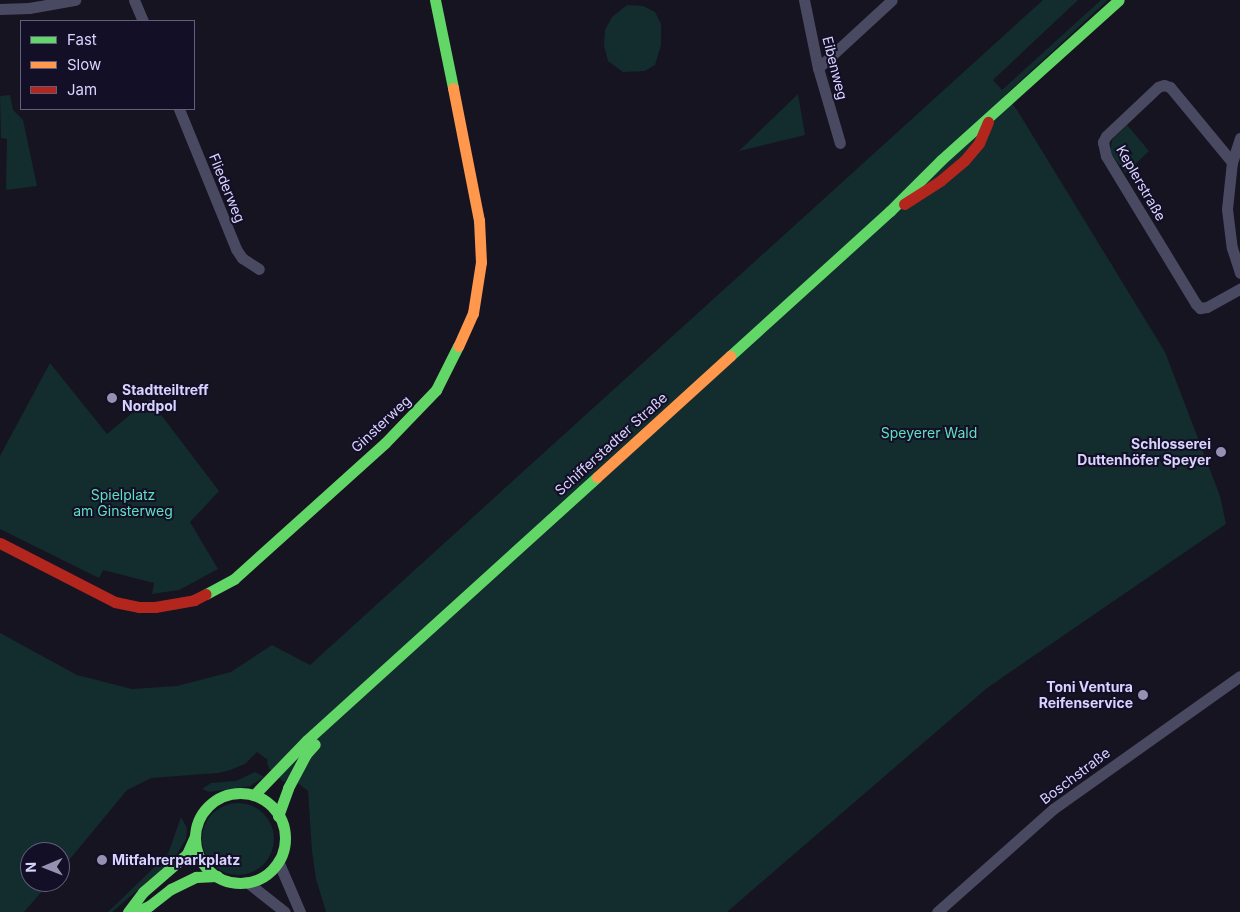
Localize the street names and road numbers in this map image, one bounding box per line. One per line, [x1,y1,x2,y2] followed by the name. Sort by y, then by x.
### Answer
[819,35,851,101] street label: Eibenweg
[1113,142,1169,224] street label: Keplerstraße
[205,151,249,225] street label: Fliederweg
[551,389,671,499] street label: Schifferstadter Straße
[348,392,414,456] street label: Ginsterweg
[1037,744,1113,808] street label: Boschstraße

